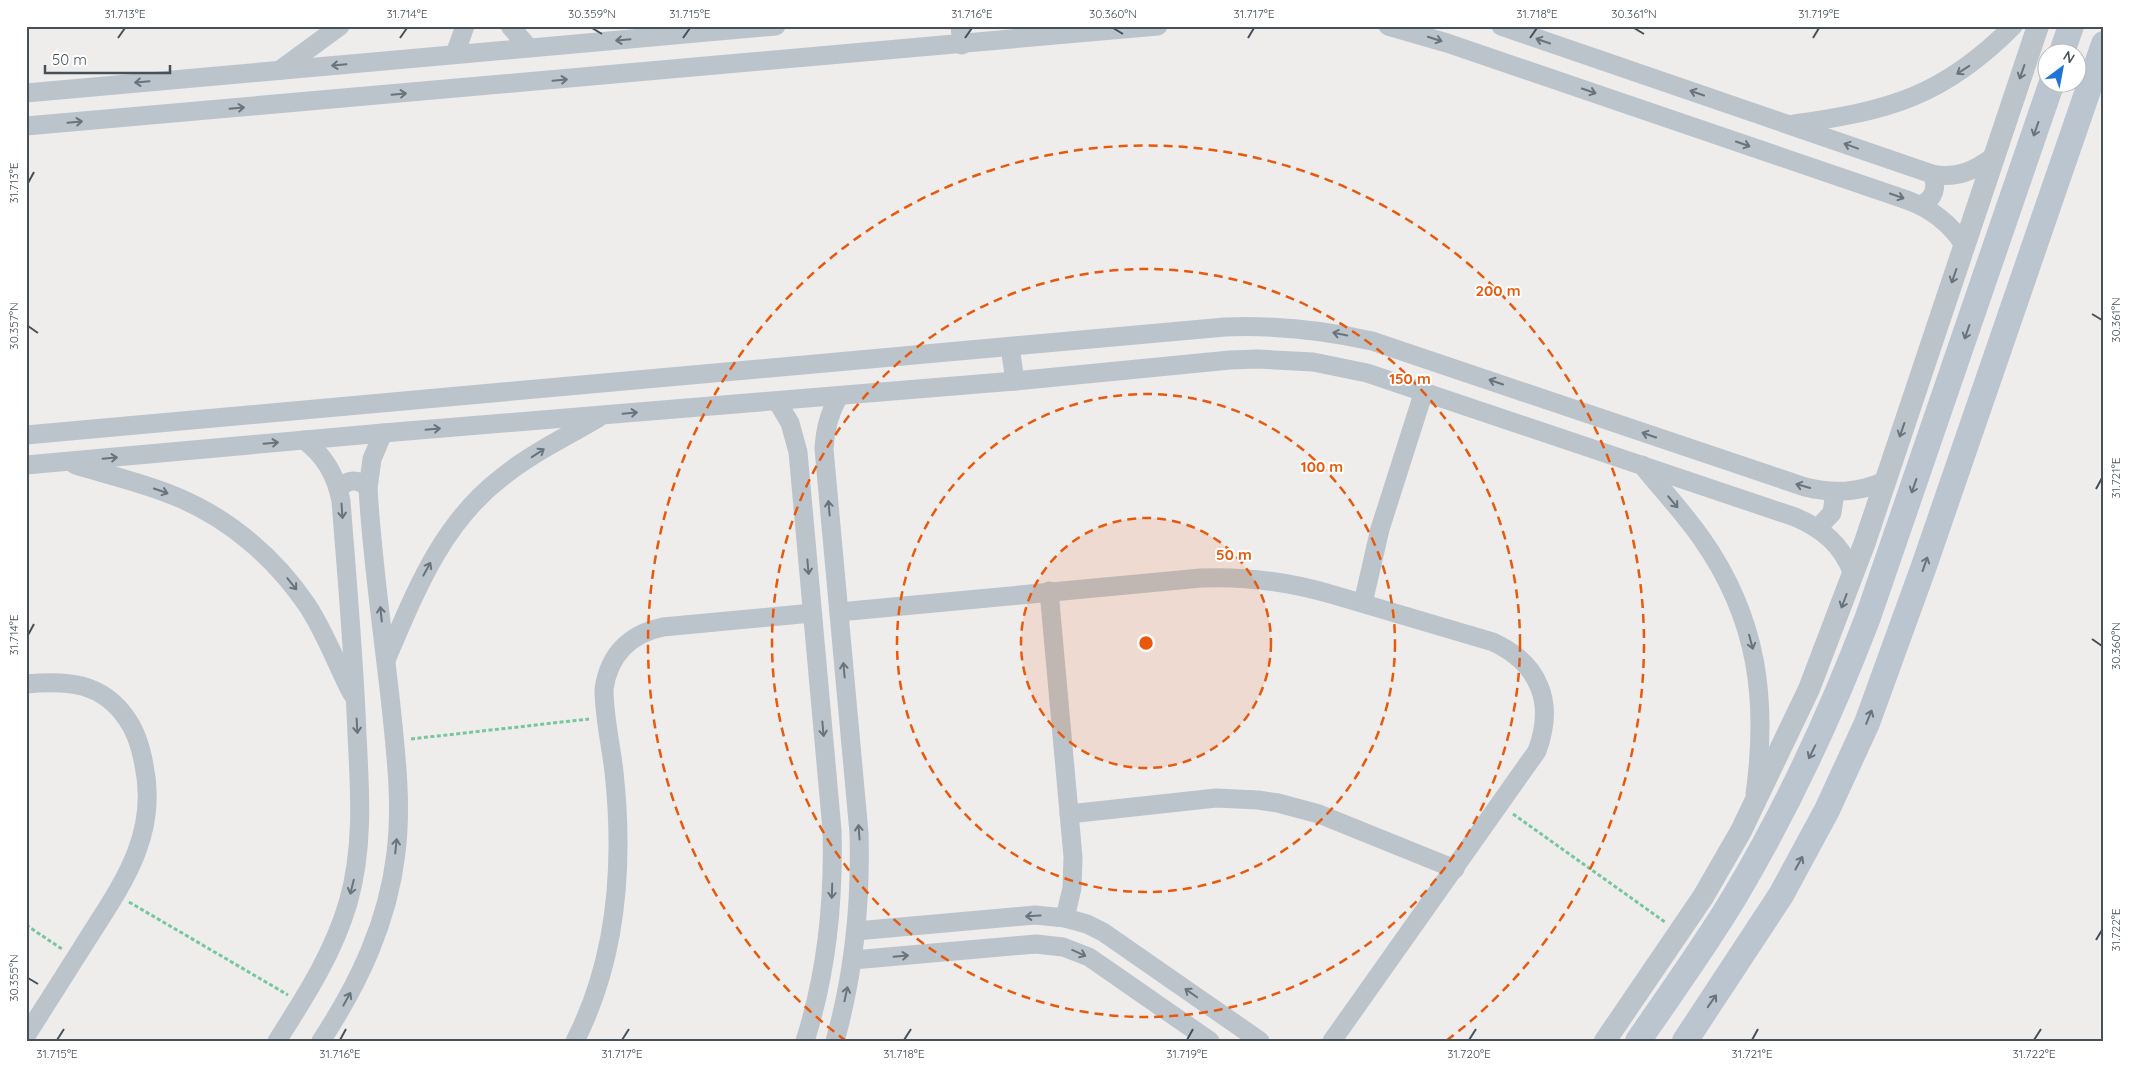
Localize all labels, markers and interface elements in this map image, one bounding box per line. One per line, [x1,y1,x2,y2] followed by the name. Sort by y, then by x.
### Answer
[104,6,146,21] text: 31.713°E
[386,6,428,21] text: 31.714°E
[568,6,616,21] text: 30.359°N
[669,6,711,21] text: 31.715°E
[951,6,993,21] text: 31.716°E
[1089,6,1137,21] text: 30.360°N
[1233,6,1275,21] text: 31.717°E
[1516,6,1558,21] text: 31.718°E
[1611,6,1657,21] text: 30.361°N
[1798,6,1840,21] text: 31.719°E
[615,35,631,45] one-way arrow
[1427,35,1442,44] one-way arrow
[1535,35,1551,45] one-way arrow
[45,42,170,74] scale bar
[2038,42,2088,92] north arrow
[2060,47,2078,67] text: N
[52,50,87,69] text: 50 m
[331,60,347,70] one-way arrow
[1956,64,1970,75] one-way arrow
[2017,64,2027,80] one-way arrow
[552,75,568,85] one-way arrow
[134,77,150,87] one-way arrow
[1581,87,1596,96] one-way arrow
[1690,88,1705,97] one-way arrow
[390,89,406,99] one-way arrow
[228,103,244,113] one-way arrow
[67,117,83,127] one-way arrow
[2031,120,2041,136] one-way arrow
[1734,139,1750,149] one-way arrow
[1843,141,1859,150] one-way arrow
[6,162,21,204] text: 31.713°E
[1888,192,1904,201] one-way arrow
[1949,268,1958,284] one-way arrow
[1476,281,1521,300] text: 200 m
[2108,297,2123,343] text: 30.361°N
[6,302,21,350] text: 30.357°N
[1962,324,1971,339] one-way arrow
[1333,329,1349,339] one-way arrow
[1389,369,1431,388] text: 150 m
[1488,377,1504,387] one-way arrow
[622,408,638,418] one-way arrow
[1897,422,1906,438] one-way arrow
[425,424,441,434] one-way arrow
[1642,429,1658,439] one-way arrow
[263,438,279,448] one-way arrow
[531,448,545,459] one-way arrow
[101,453,117,463] one-way arrow
[1301,457,1343,476] text: 100 m
[2108,457,2123,498] text: 31.721°E
[1908,477,1918,493] one-way arrow
[1796,481,1812,491] one-way arrow
[153,487,168,496] one-way arrow
[1667,495,1678,508] one-way arrow
[825,501,834,517] one-way arrow
[337,503,346,519] one-way arrow
[1216,545,1252,564] text: 50 m
[1921,557,1930,572] one-way arrow
[803,558,813,574] one-way arrow
[422,561,432,576] one-way arrow
[286,577,297,590] one-way arrow
[1839,592,1848,608] one-way arrow
[376,606,386,622] one-way arrow
[6,614,21,656] text: 31.714°E
[2108,622,2123,670] text: 30.360°N
[1137,634,1155,652] centre of rings
[1747,634,1756,650] one-way arrow
[839,662,849,678] one-way arrow
[1865,710,1874,725] one-way arrow
[352,717,362,733] one-way arrow
[818,720,827,736] one-way arrow
[1807,744,1816,759] one-way arrow
[854,824,863,840] one-way arrow
[392,838,401,854] one-way arrow
[1794,856,1804,871] one-way arrow
[347,879,356,895] one-way arrow
[828,882,837,898] one-way arrow
[2108,908,2123,952] text: 31.722°E
[1025,911,1041,920] one-way arrow
[1071,948,1086,958] one-way arrow
[893,951,909,960] one-way arrow
[6,954,21,1002] text: 30.355°N
[842,986,852,1002] one-way arrow
[1184,988,1198,998] one-way arrow
[342,992,352,1007] one-way arrow
[1707,994,1717,1008] one-way arrow
[36,1046,78,1061] text: 31.715°E
[319,1046,361,1061] text: 31.716°E
[601,1046,643,1061] text: 31.717°E
[883,1046,925,1061] text: 31.718°E
[1166,1046,1208,1061] text: 31.719°E
[1447,1046,1491,1061] text: 31.720°E
[1732,1046,1773,1061] text: 31.721°E
[2012,1046,2056,1061] text: 31.722°E

